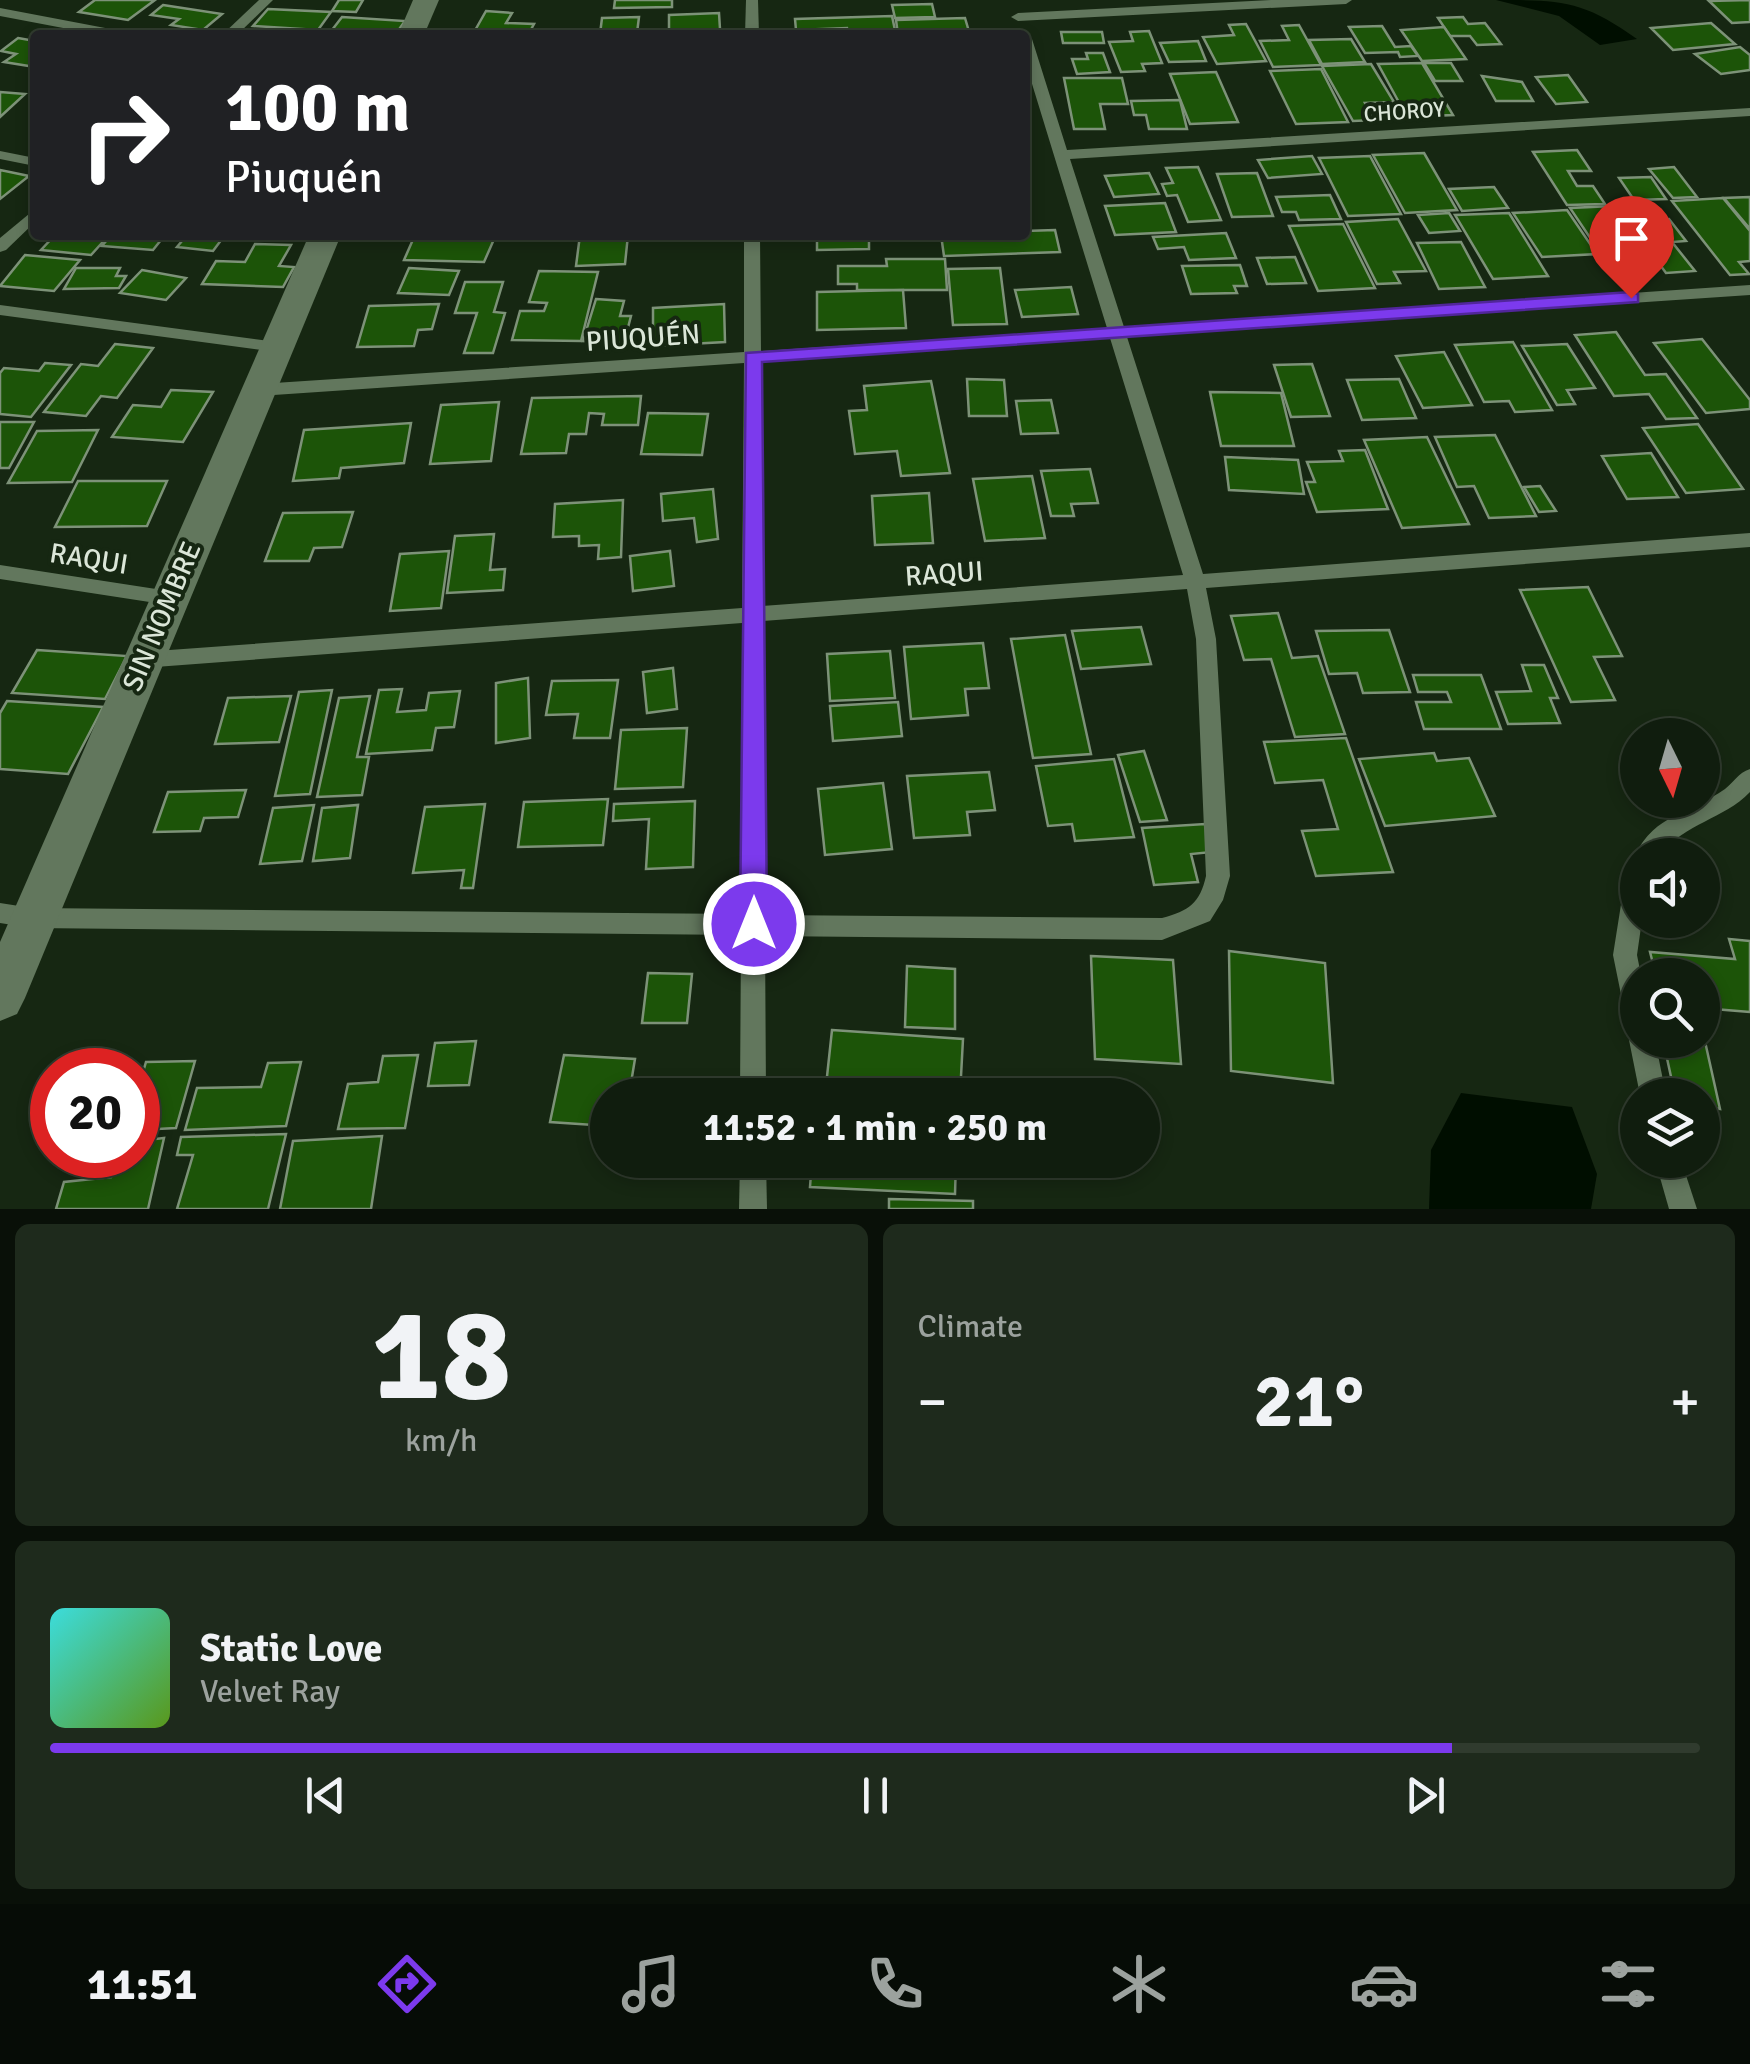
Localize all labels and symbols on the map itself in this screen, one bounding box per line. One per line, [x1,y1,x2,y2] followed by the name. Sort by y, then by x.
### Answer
[1363,95,1445,128] street label: CHOROY
[1589,196,1674,299] pin
[585,317,701,359] street label: PIUQUÉN
[47,536,130,582] street label: RAQUI
[115,537,209,696] street label: SIN NOMBRE
[904,554,985,594] street label: RAQUI
[1620,718,1720,818] north arrow
[702,872,806,976] position arrow
[30,1048,160,1178] speed limit sign: 20

